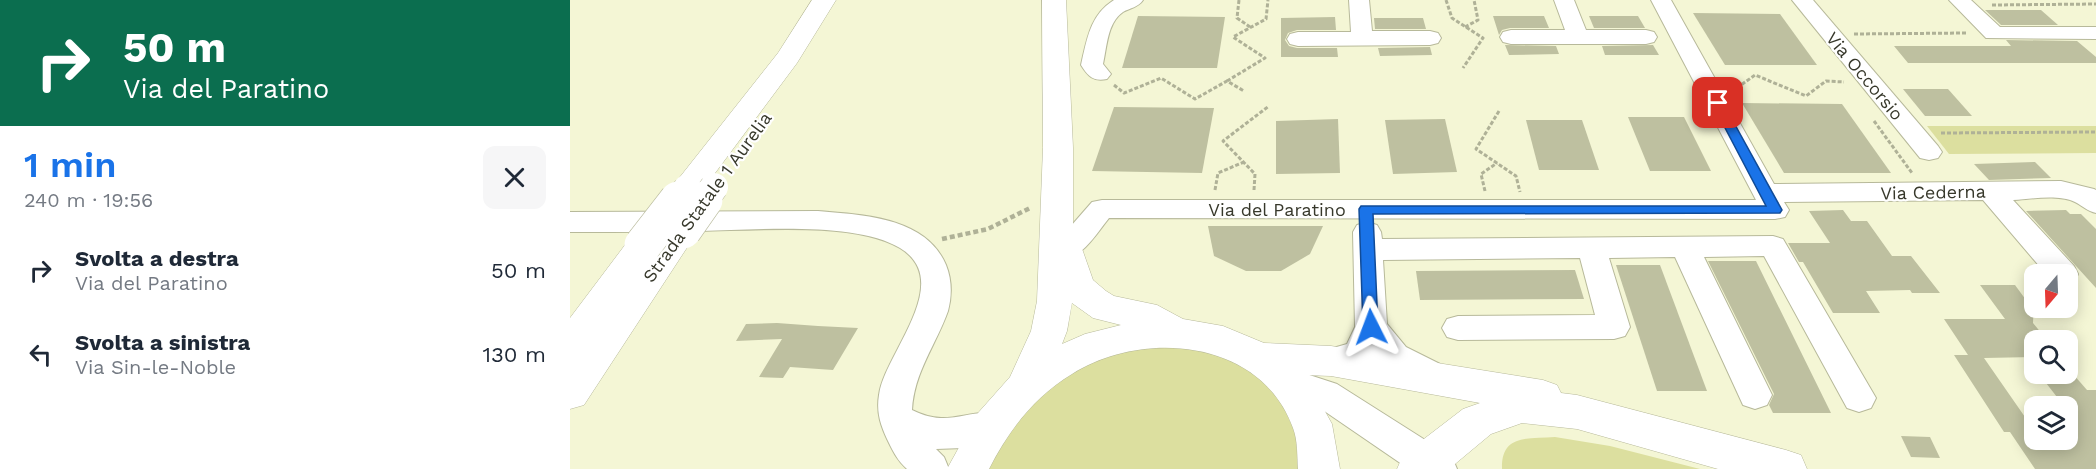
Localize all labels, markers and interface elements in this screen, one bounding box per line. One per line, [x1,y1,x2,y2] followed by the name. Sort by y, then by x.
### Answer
[123,23,226,72] text: 50 m
[24,24,102,102] icon: right
[1822,28,1908,124] street label: Via Occorsio
[123,73,329,105] text: Via del Paratino
[1692,77,1743,128] pin
[1701,86,1734,119] icon: arrive
[638,108,776,286] street label: Strada Statale 1 Aurelia
[24,144,116,186] text: 1 min
[483,146,546,209] button: close
[1880,181,1986,203] street label: Via Cederna
[24,188,153,212] text: 240 m · 19:56
[1208,199,1346,220] street label: Via del Paratino
[75,246,239,271] text: Svolta a destra
[24,254,57,287] icon: right
[491,258,546,283] text: 50 m
[2024,264,2078,318] north arrow
[2024,264,2078,450] map controls
[75,271,228,295] text: Via del Paratino
[1339,295,1403,359] position arrow
[75,330,250,355] text: Svolta a sinistra
[2024,330,2078,384] button: search
[24,338,57,371] icon: left
[482,342,546,367] text: 130 m
[75,355,236,379] text: Via Sin-le-Noble
[2024,396,2078,450] button: layers

